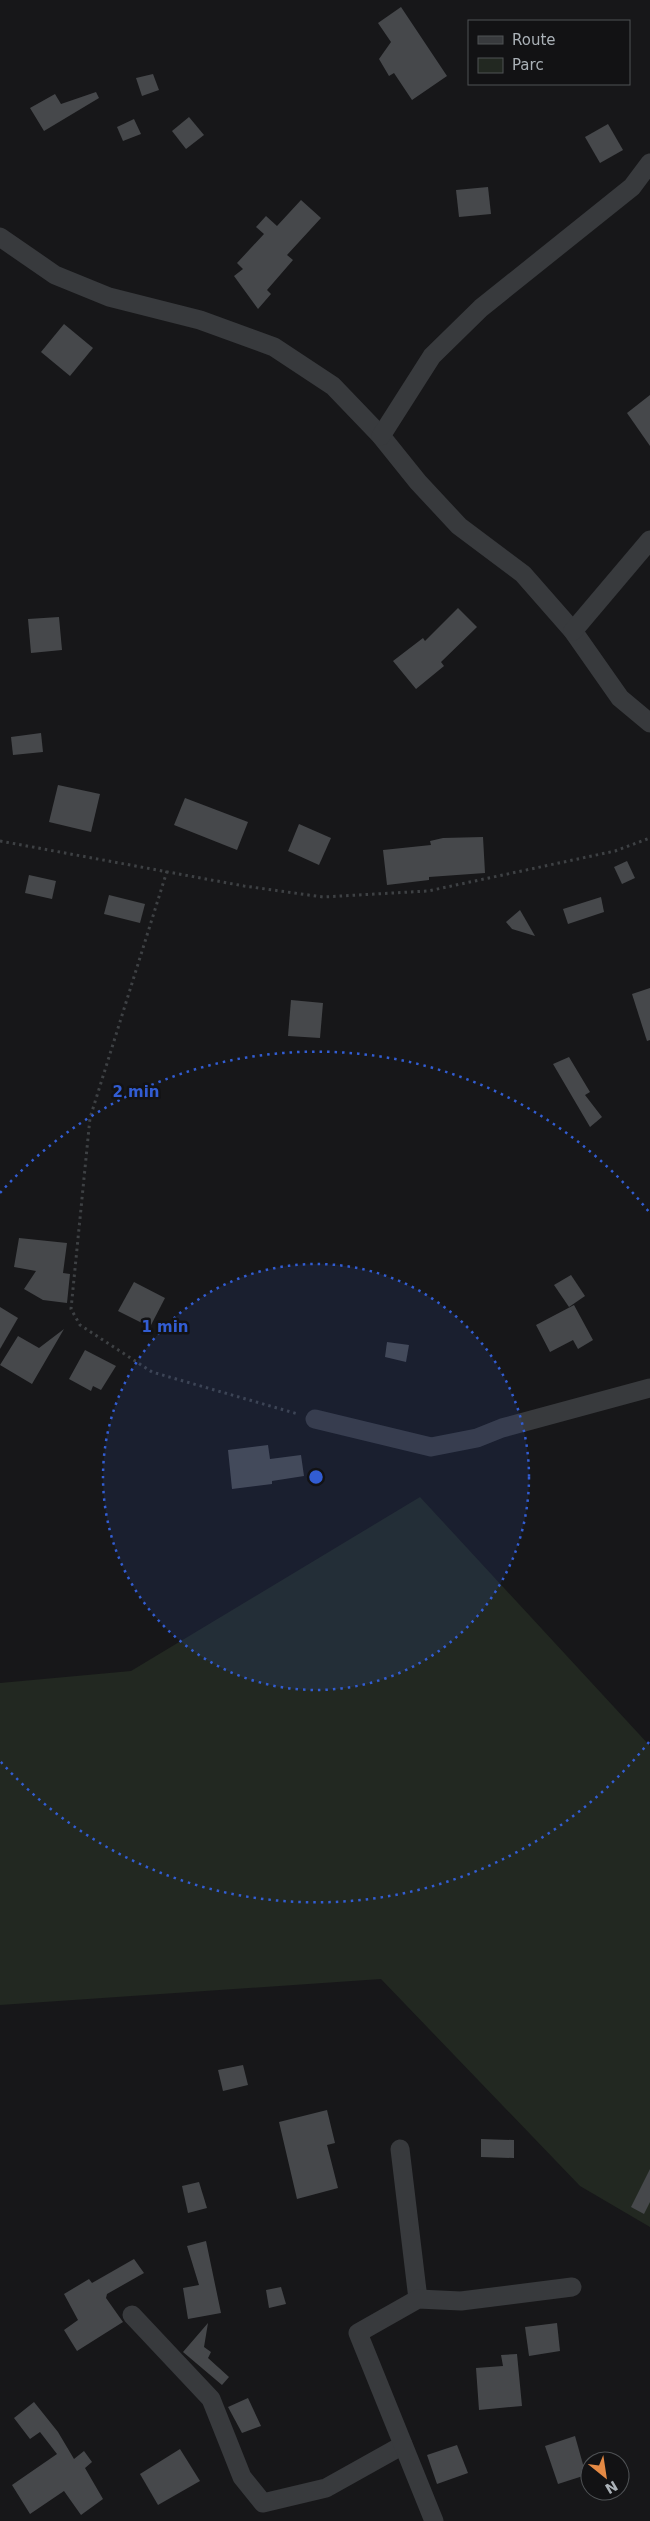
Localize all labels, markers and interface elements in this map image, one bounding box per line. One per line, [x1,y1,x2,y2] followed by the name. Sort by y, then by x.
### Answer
[468,20,630,85] legend
[512,31,556,49] text: Route
[512,56,544,74] text: Parc
[112,1083,160,1101] text: 2 min
[141,1318,189,1336] text: 1 min
[307,1468,325,1486] centre of rings
[580,2451,630,2501] north arrow
[602,2477,621,2497] text: N

